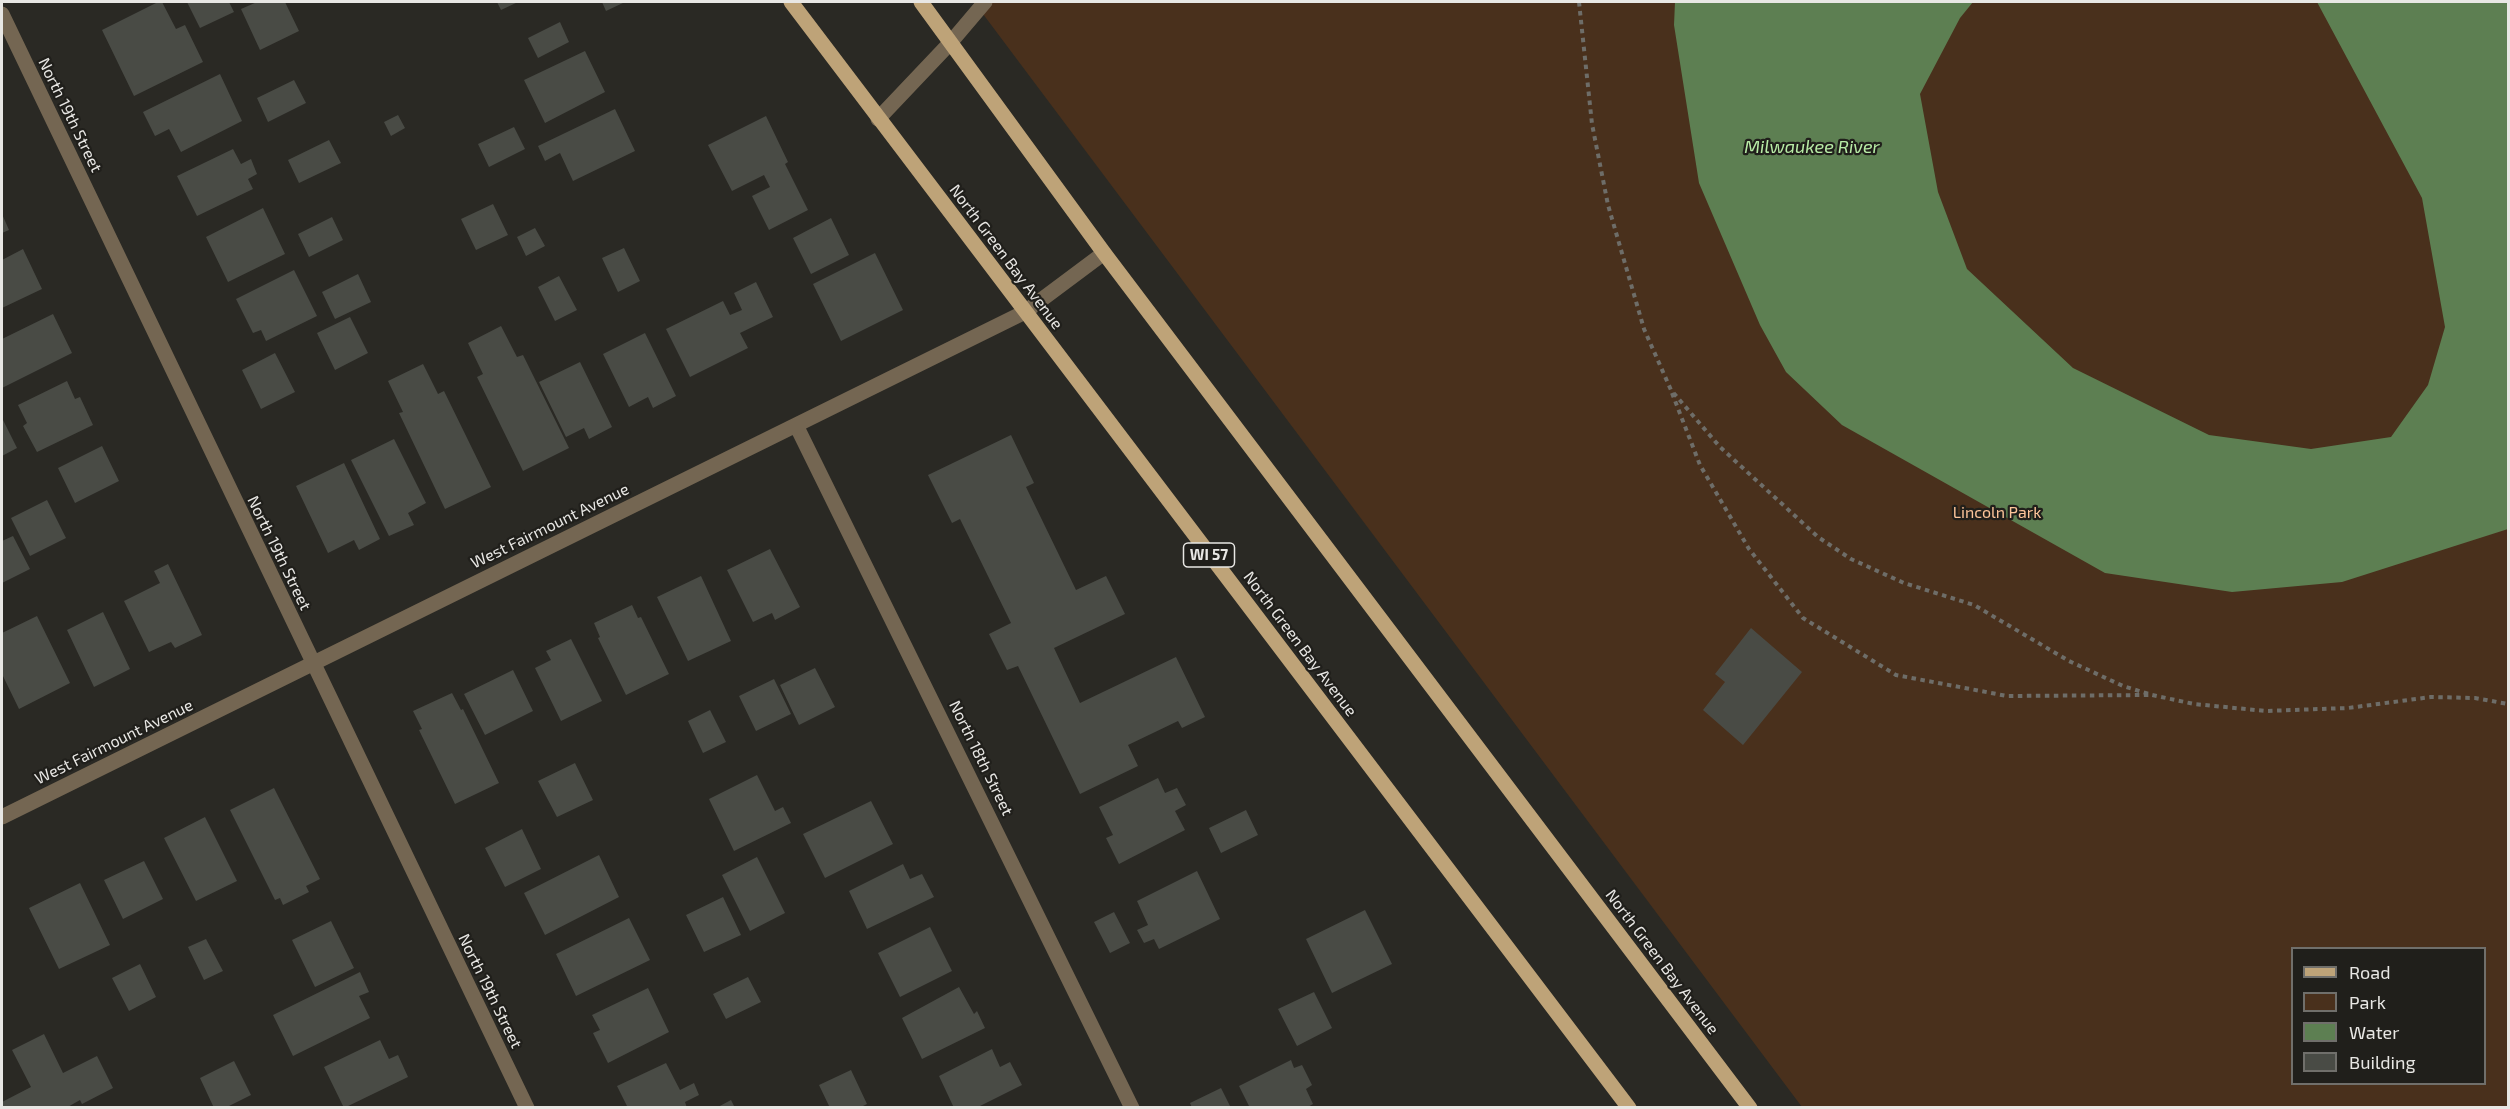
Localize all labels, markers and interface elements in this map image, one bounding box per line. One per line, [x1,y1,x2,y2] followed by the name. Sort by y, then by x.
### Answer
[34,55,106,175] street label: North 19th Street
[1744,136,1880,158] water label: Milwaukee River
[945,181,1067,333] street label: North Green Bay Avenue
[468,479,632,573] street label: West Fairmount Avenue
[243,493,315,613] street label: North 19th Street
[1953,503,2041,523] park label: Lincoln Park
[1184,543,1234,567] road number: WI 57
[1239,568,1361,720] street label: North Green Bay Avenue
[32,695,196,789] street label: West Fairmount Avenue
[945,698,1017,818] street label: North 18th Street
[1601,886,1723,1038] street label: North Green Bay Avenue
[454,931,526,1051] street label: North 19th Street
[2291,947,2486,1085] legend
[2349,961,2390,983] text: Road
[2349,991,2386,1013] text: Park
[2349,1021,2399,1043] text: Water
[2349,1051,2416,1073] text: Building

